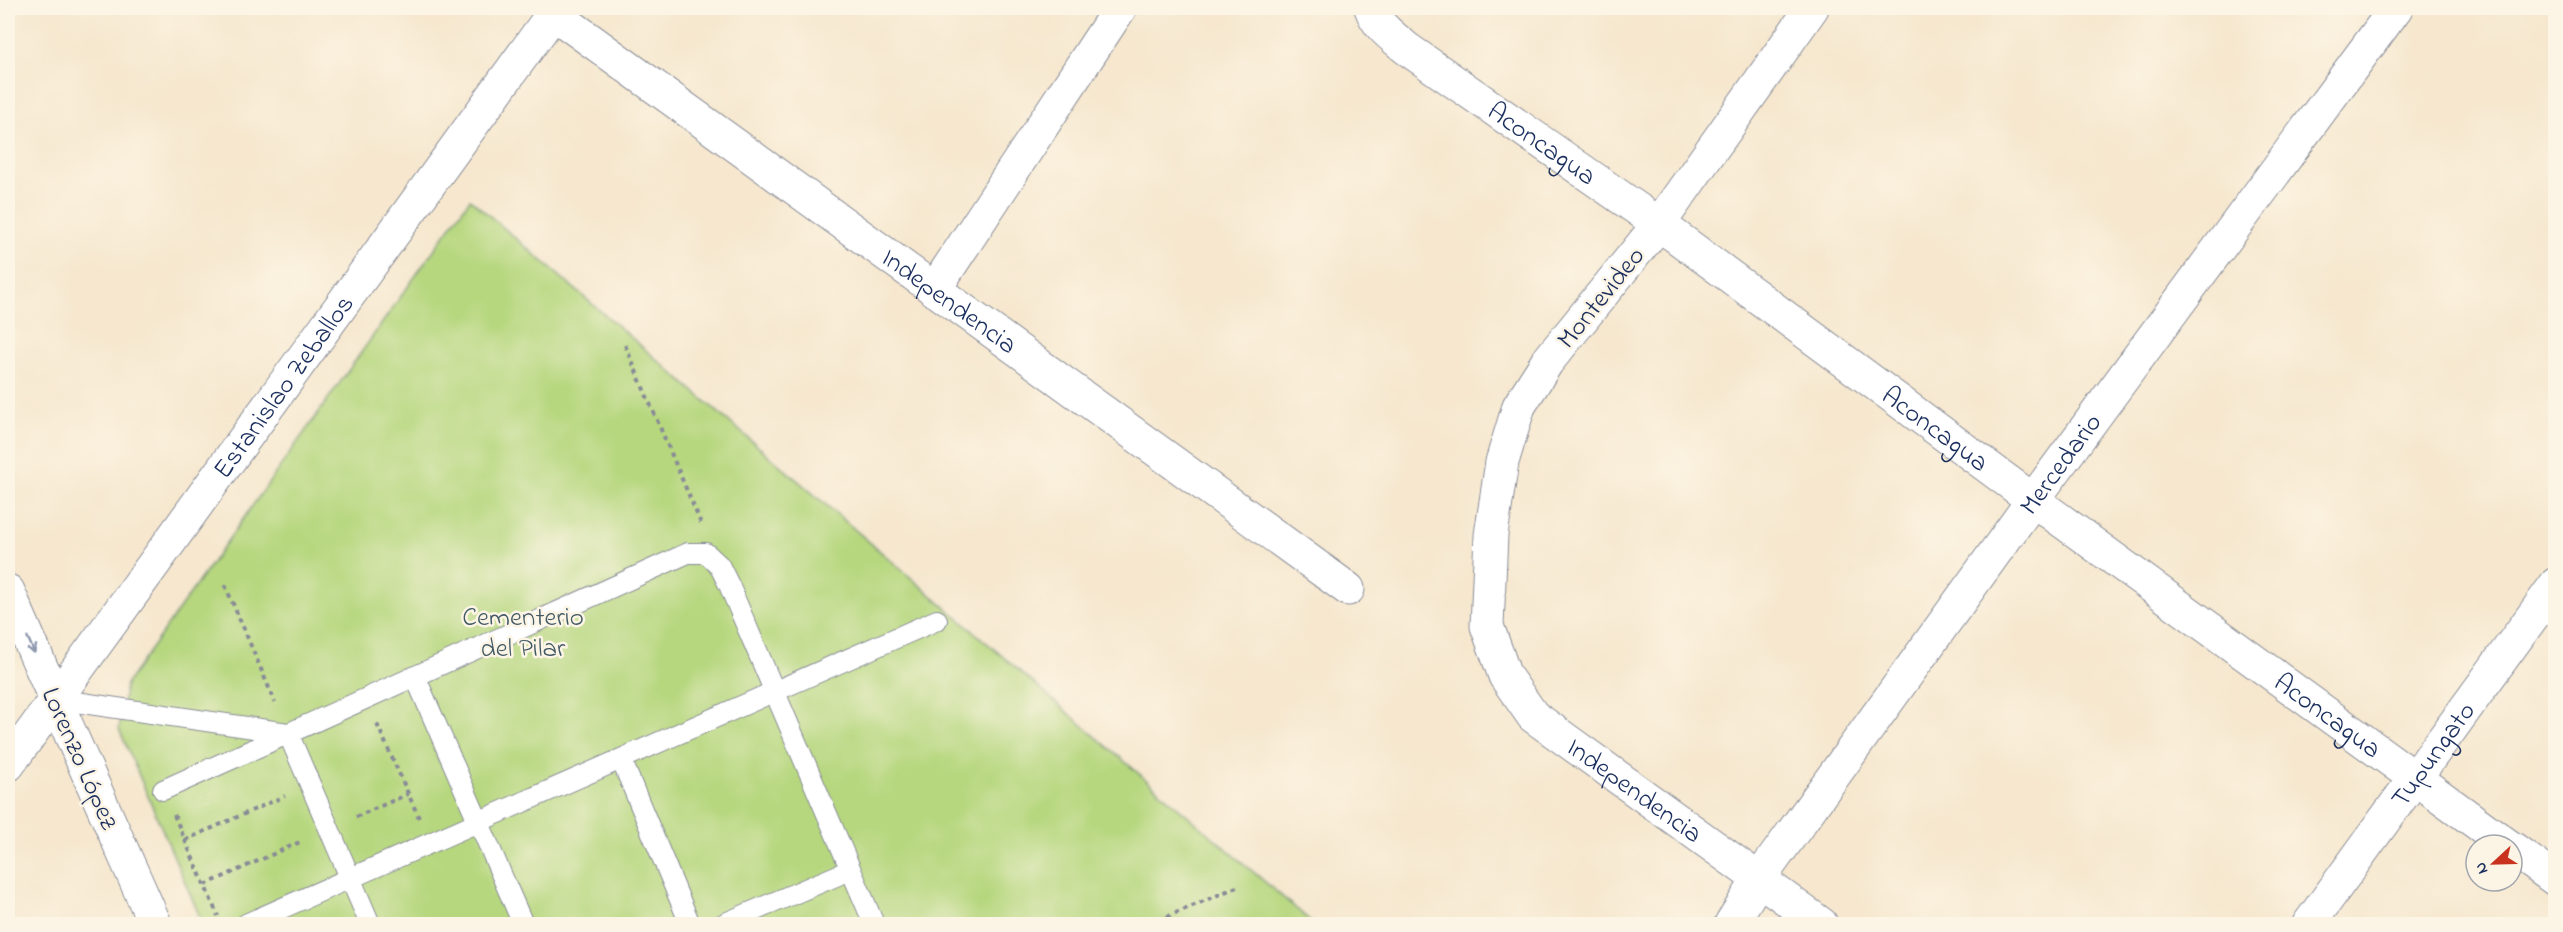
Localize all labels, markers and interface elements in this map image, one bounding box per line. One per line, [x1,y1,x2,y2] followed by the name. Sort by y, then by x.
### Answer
[1479,93,1603,197] street label: Aconcagua
[1549,239,1655,358] street label: Montevideo
[872,240,1024,365] street label: Independencia
[205,288,365,488] street label: Estanislao Zeballos
[1872,377,1996,483] street label: Aconcagua
[2011,406,2113,524] street label: Mercedario
[462,599,584,669] park label: Cementerio del Pilar
[26,635,37,653] one-way arrow
[2265,664,2389,769] street label: Aconcagua
[30,682,128,837] street label: Lorenzo López
[2383,695,2486,817] street label: Tupungato
[1558,729,1710,854] street label: Independencia
[2464,833,2524,893] north arrow
[2469,858,2495,877] text: N

